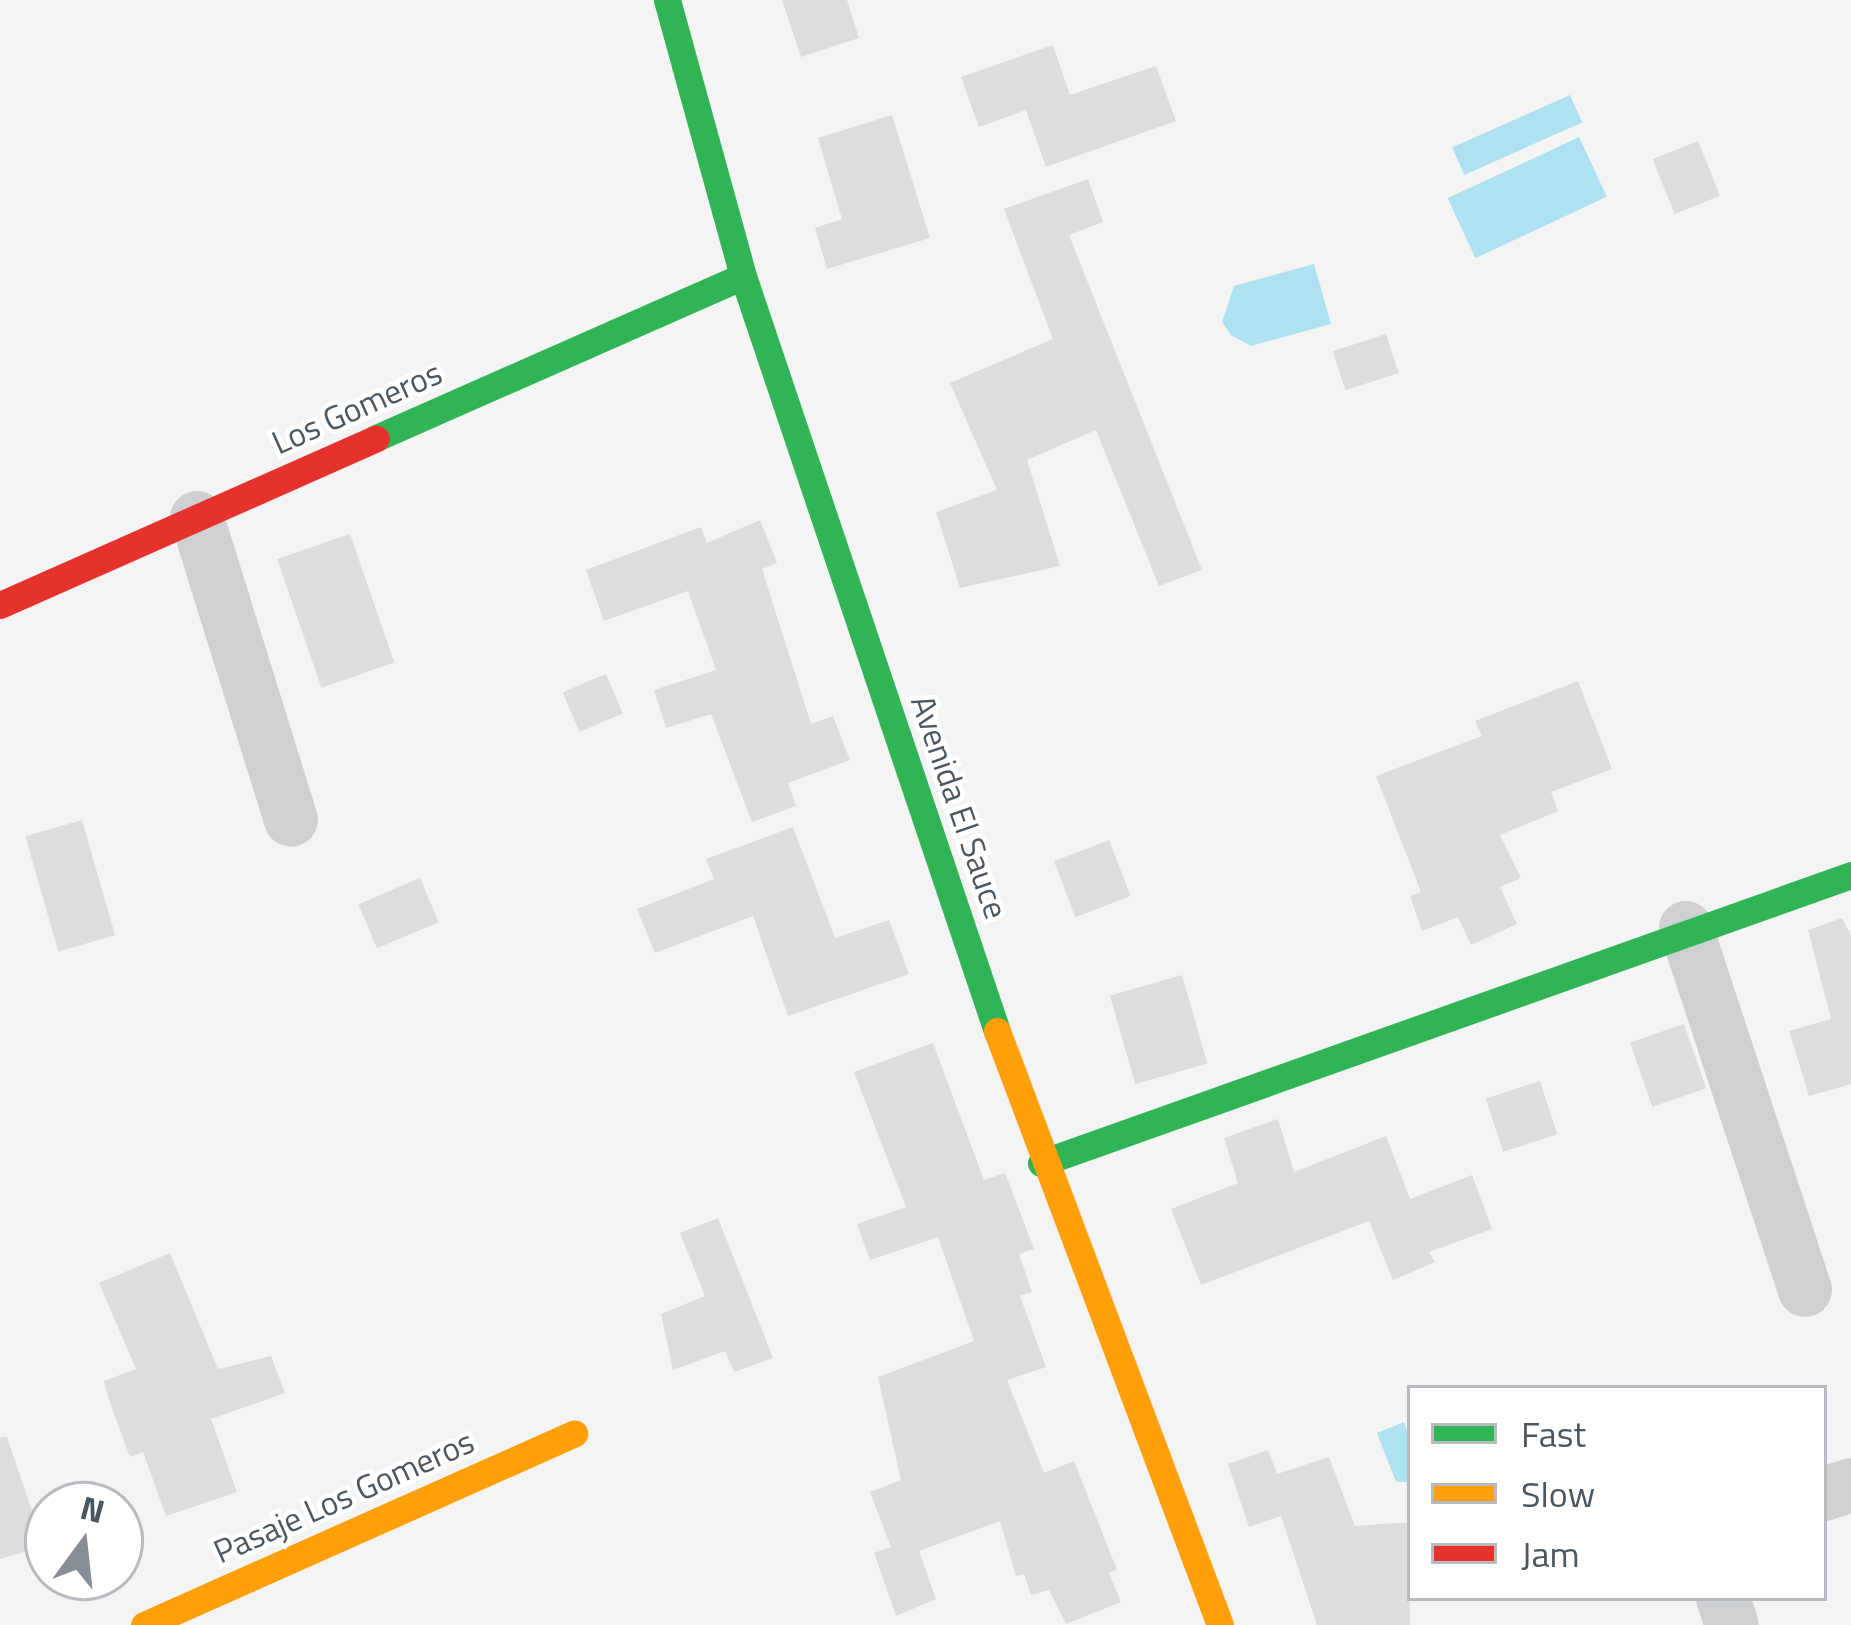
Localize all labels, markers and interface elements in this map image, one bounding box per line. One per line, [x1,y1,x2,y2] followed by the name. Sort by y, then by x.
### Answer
[266,353,448,463] street label: Los Gomeros
[902,690,1016,924] street label: Avenida El Sauce
[1407,1385,1827,1601] legend
[1521,1406,1586,1461] text: Fast
[208,1422,480,1572] street label: Pasaje Los Gomeros
[1521,1466,1595,1521] text: Slow
[24,1481,144,1601] north arrow
[75,1482,110,1536] text: N
[1521,1526,1580,1581] text: Jam

